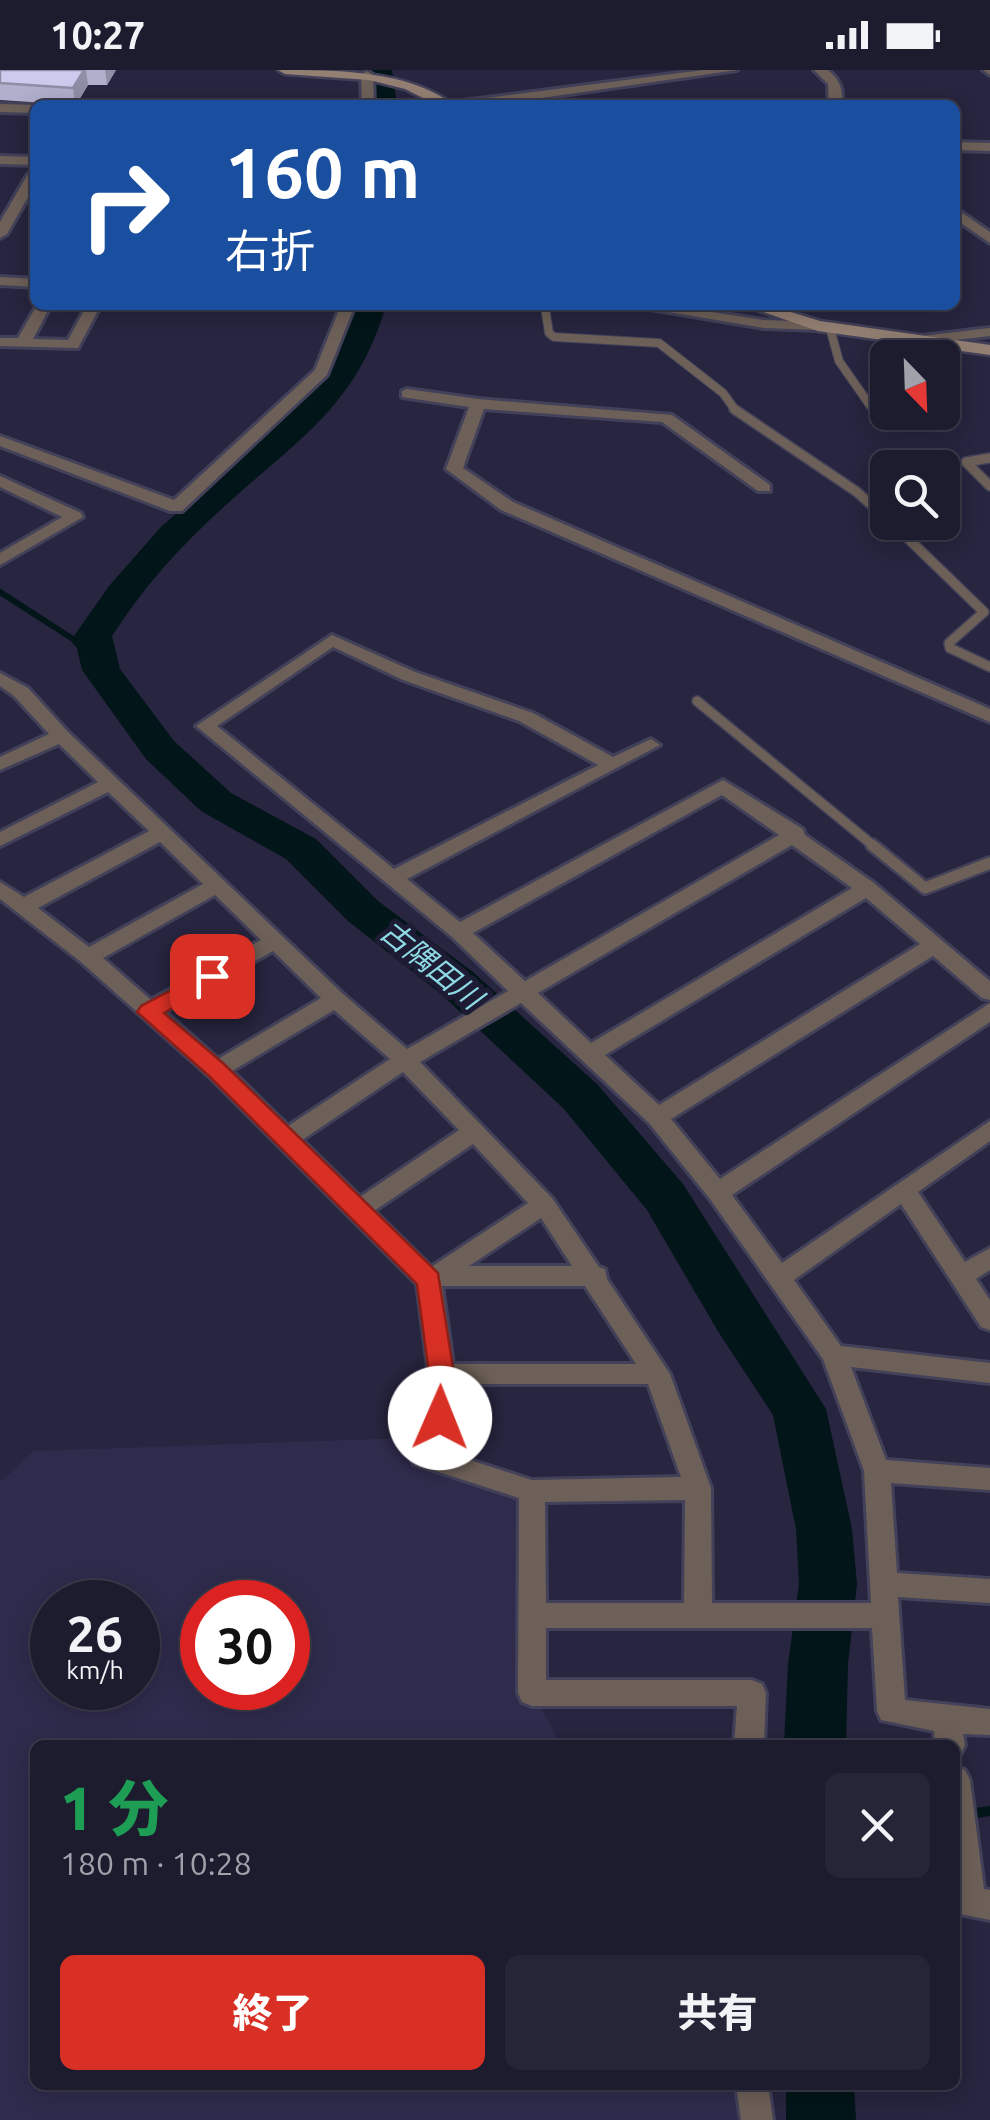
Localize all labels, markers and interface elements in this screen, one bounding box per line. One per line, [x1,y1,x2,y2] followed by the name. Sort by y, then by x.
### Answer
[50,14,145,56] text: 10:27
[225,133,420,211] text: 160 m
[60,140,190,270] icon: right
[225,225,315,276] text: 右折
[870,340,960,430] north arrow
[870,340,960,540] map controls
[870,450,960,540] button: search
[374,913,491,1017] water label: 古隅田川
[170,934,255,1019] pin
[185,949,240,1004] icon: arrive
[388,1366,492,1470] position arrow
[180,1580,310,1710] speed limit sign: 30
[67,1605,123,1661] text: 26
[66,1656,124,1684] text: km/h
[825,1773,930,1878] button: close
[60,1774,168,1841] text: 1 分
[60,1845,252,1881] text: 180 m · 10:28
[60,1955,485,2070] button: 終了
[505,1955,930,2070] button: 共有

